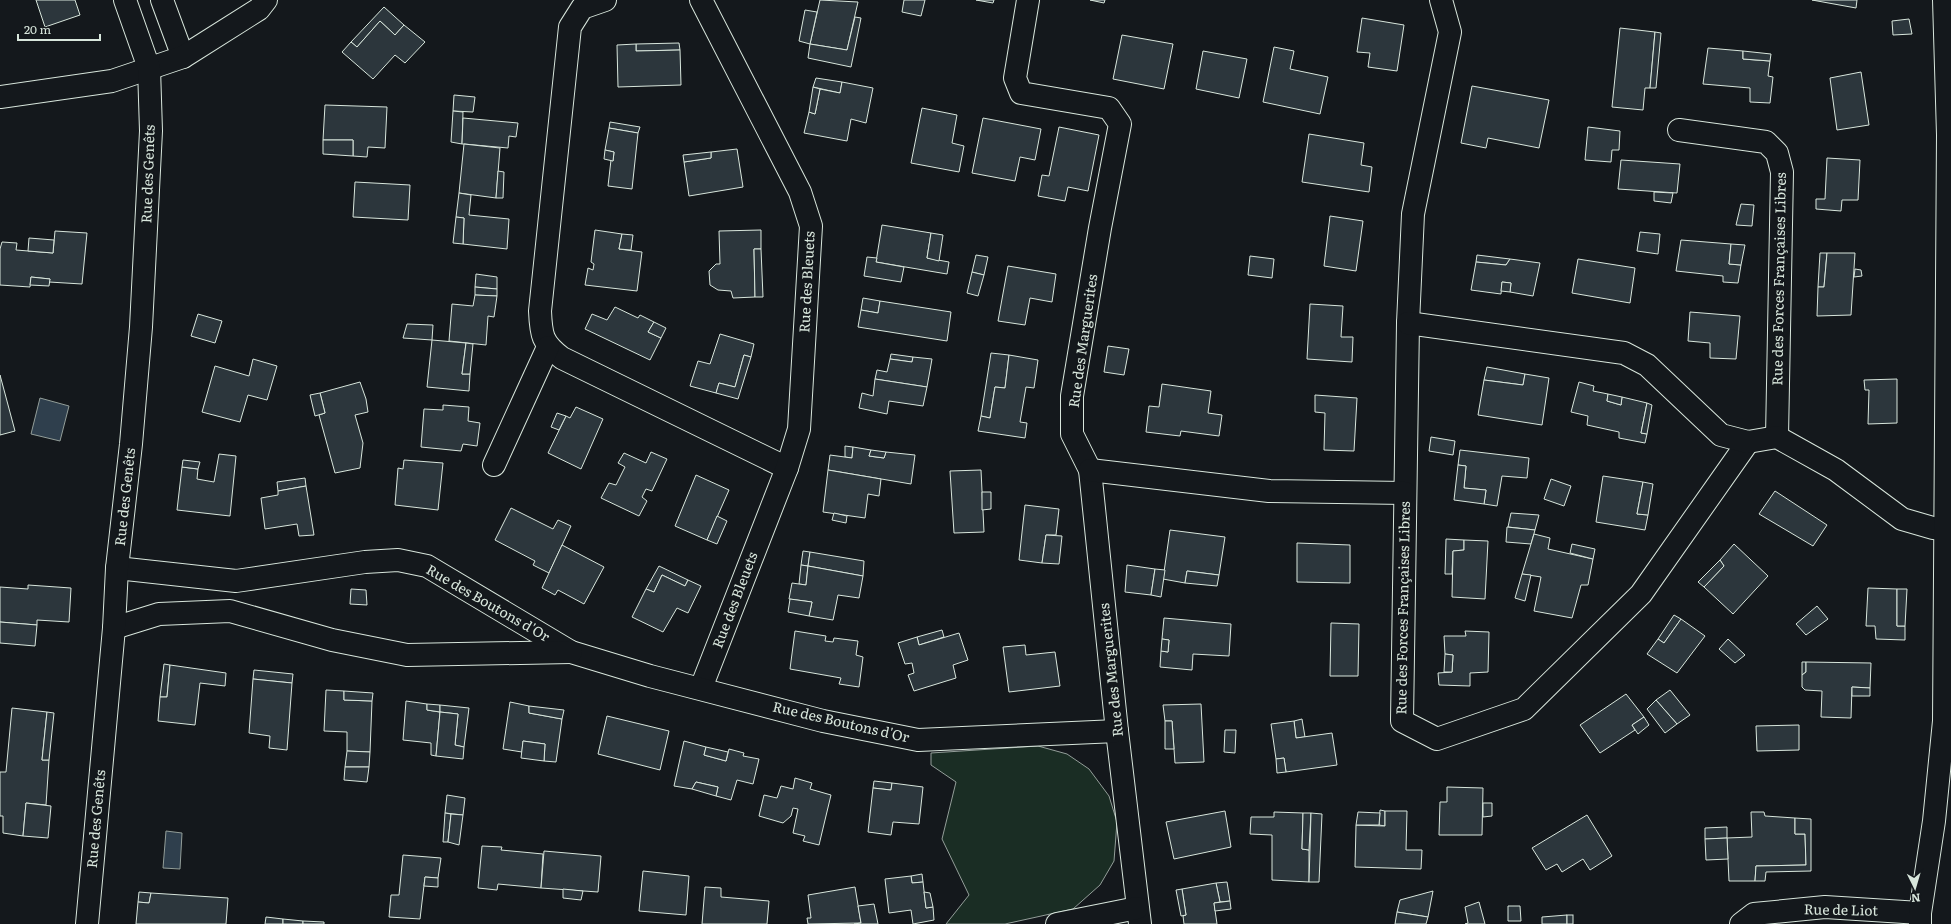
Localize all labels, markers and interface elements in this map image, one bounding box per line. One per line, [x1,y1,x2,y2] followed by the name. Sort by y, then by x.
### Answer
[18,16,100,42] scale bar
[24,20,51,38] text: 20 m
[135,124,159,224] street label: Rue des Genêts
[1766,172,1790,386] street label: Rue des Forces Françaises Libres
[793,231,819,333] street label: Rue des Bleuets
[1063,273,1101,409] street label: Rue des Marguerites
[109,447,139,547] street label: Rue des Genêts
[1390,501,1414,715] street label: Rue des Forces Françaises Libres
[707,549,762,651] street label: Rue des Bleuets
[423,559,554,646] street label: Rue des Boutons d'Or
[1093,602,1127,738] street label: Rue des Marguerites
[771,696,912,747] street label: Rue des Boutons d'Or
[81,769,109,869] street label: Rue des Genêts
[1895,868,1935,908] north arrow
[1911,891,1921,907] text: N
[1804,898,1879,920] street label: Rue de Liot

